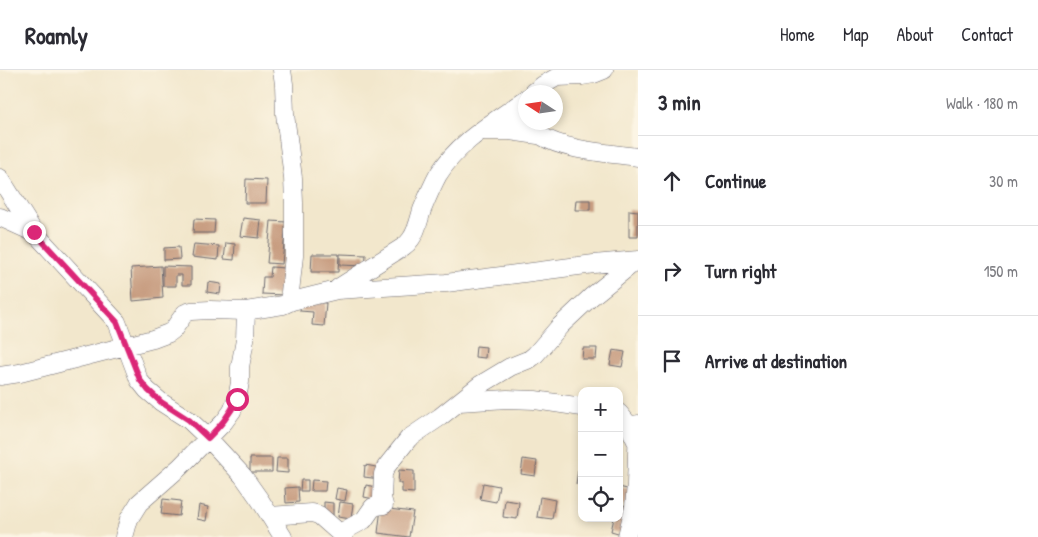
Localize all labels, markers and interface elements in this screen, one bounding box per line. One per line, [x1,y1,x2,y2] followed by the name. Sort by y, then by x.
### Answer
[25,19,88,51] text: Roamly
[780,22,815,47] text: Home
[843,22,868,47] text: Map
[896,22,933,47] text: About
[961,22,1013,47] text: Contact
[518,85,563,130] north arrow
[658,88,701,117] text: 3 min
[946,92,1018,114] text: Walk · 180 m
[658,167,686,195] icon: ahead
[705,168,766,194] text: Continue
[989,170,1018,192] text: 30 m
[23,221,46,244] route end
[658,257,686,285] icon: right
[705,258,776,284] text: Turn right
[984,260,1018,282] text: 150 m
[658,347,686,375] icon: arrive
[705,348,847,374] text: Arrive at destination
[578,387,623,522] map controls
[578,387,623,432] button: +
[226,388,249,411] route start
[578,432,623,477] button: −
[578,477,623,522] button: locate

